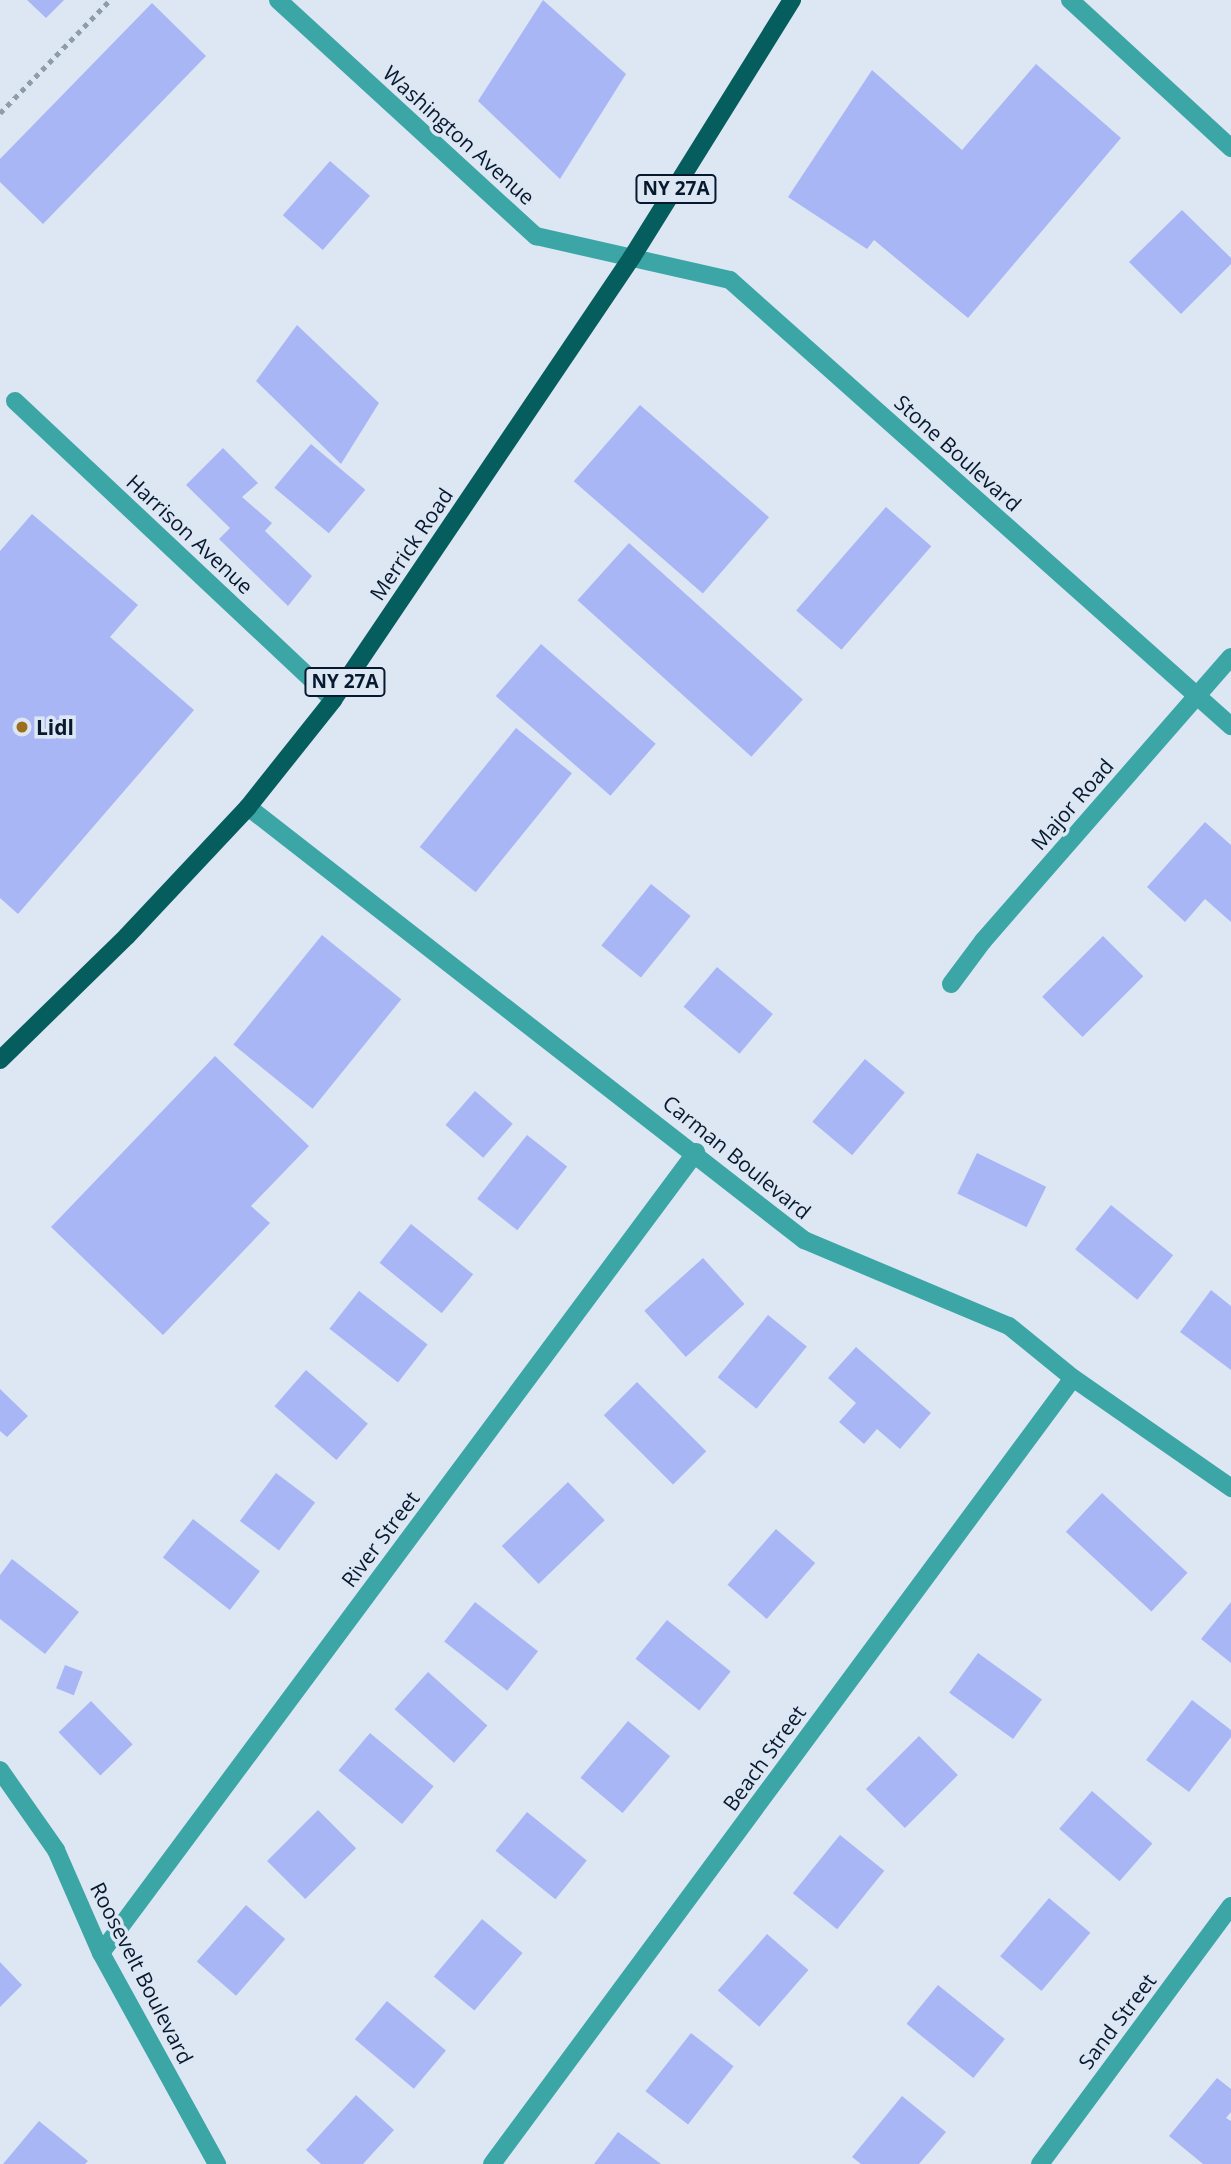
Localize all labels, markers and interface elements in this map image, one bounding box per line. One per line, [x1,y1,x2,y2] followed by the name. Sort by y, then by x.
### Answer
[378,60,540,210] street label: Washington Avenue
[634,174,718,204] road number: NY 27A
[890,390,1026,516] street label: Stone Boulevard
[122,469,258,599] street label: Harrison Avenue
[364,483,458,605] street label: Merrick Road
[303,666,387,698] road number: NY 27A
[36,714,74,740] place label: Lidl
[14,719,30,735] marker: Lidl
[1026,753,1118,855] street label: Major Road
[658,1090,816,1224] street label: Carman Boulevard
[336,1486,424,1592] street label: River Street
[717,1700,811,1816] street label: Beach Street
[85,1878,199,2068] street label: Roosevelt Boulevard
[1073,1968,1161,2074] street label: Sand Street

